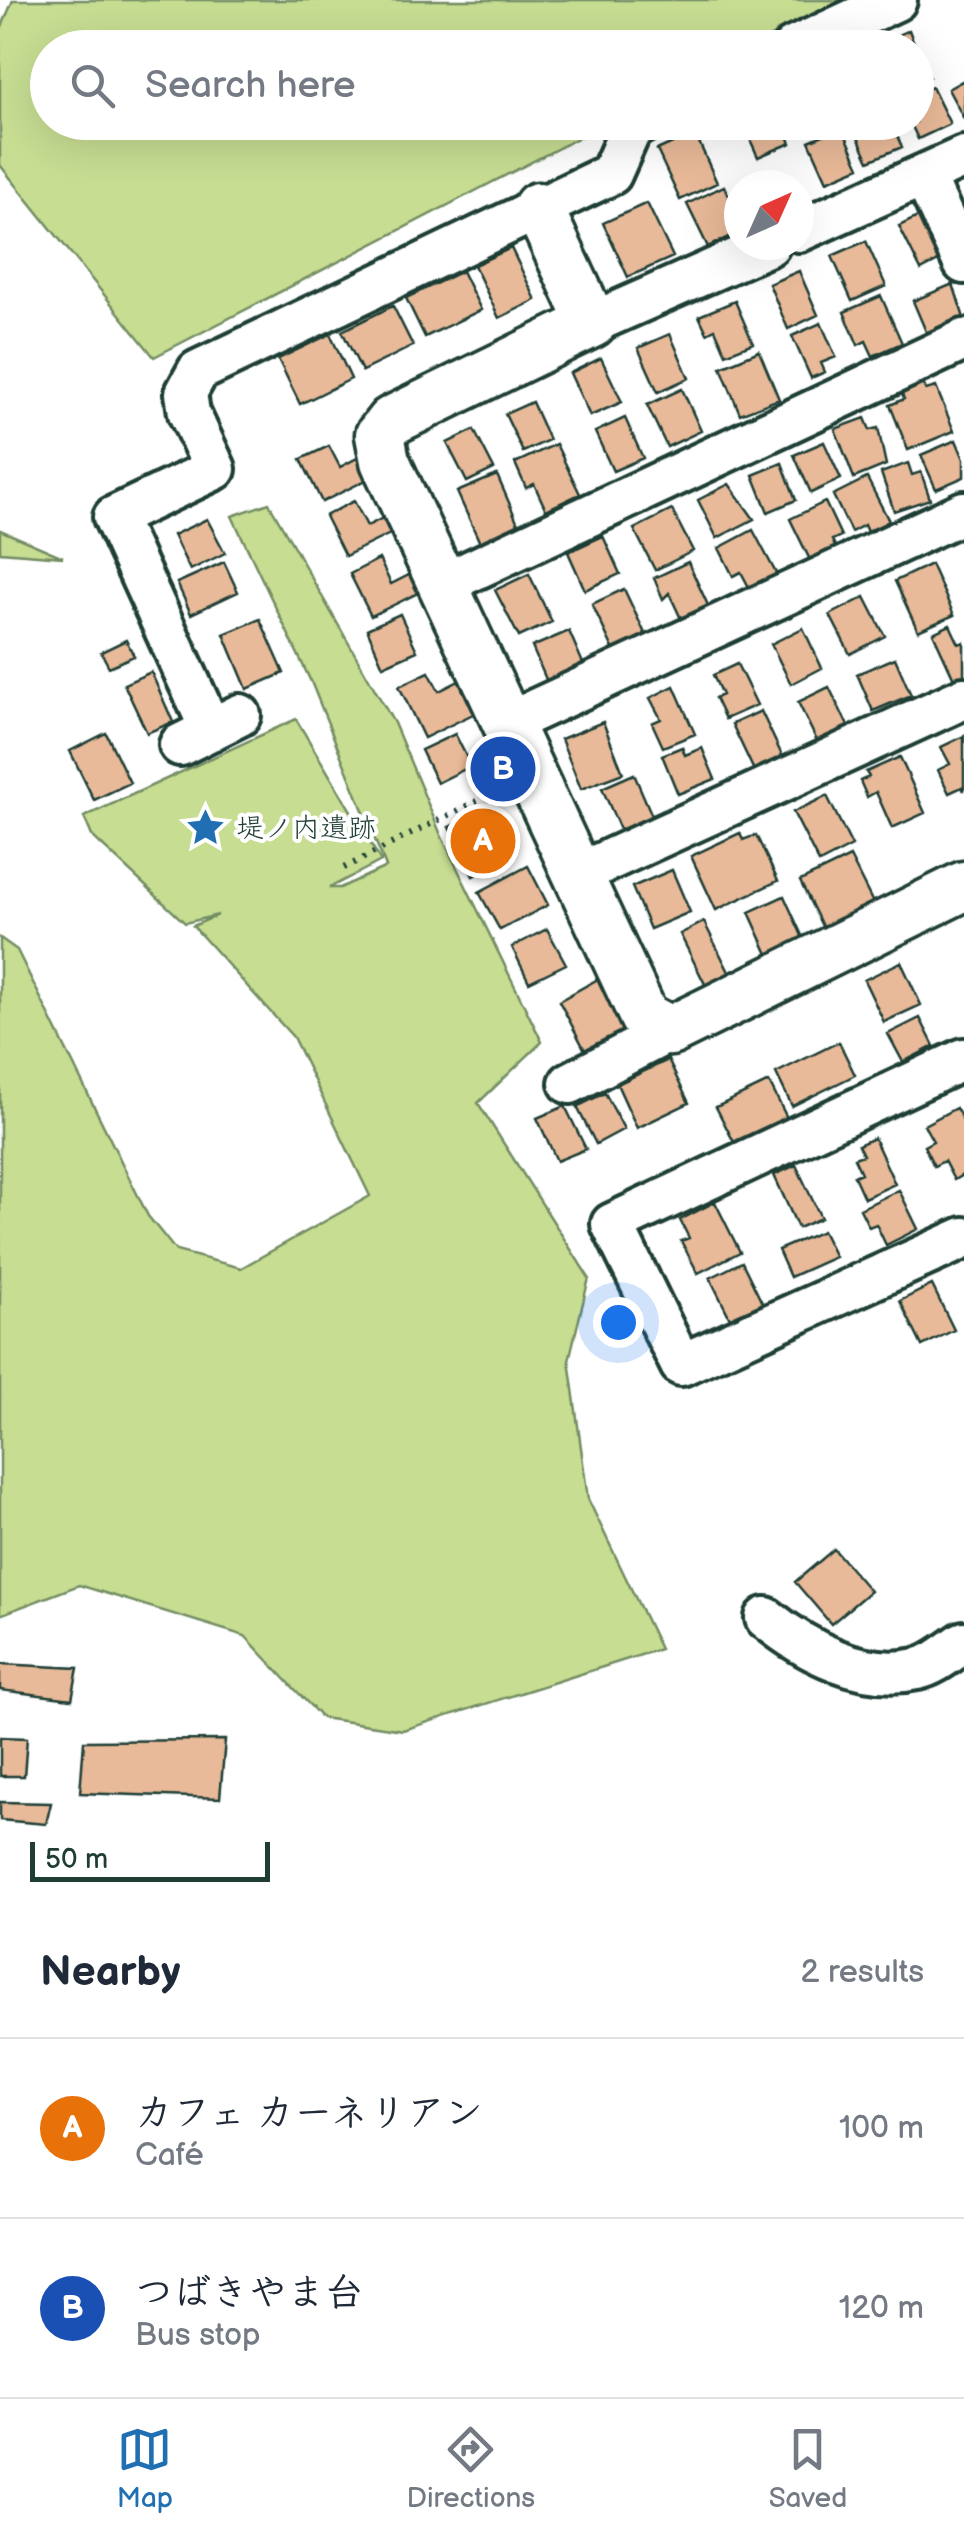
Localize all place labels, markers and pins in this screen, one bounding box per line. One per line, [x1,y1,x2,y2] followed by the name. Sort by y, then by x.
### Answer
[470,732,536,806] pin: B
[450,804,516,878] pin: A
[185,806,227,848] place icon: 堤ノ内遺跡
[236,812,376,845] place label: 堤ノ内遺跡

